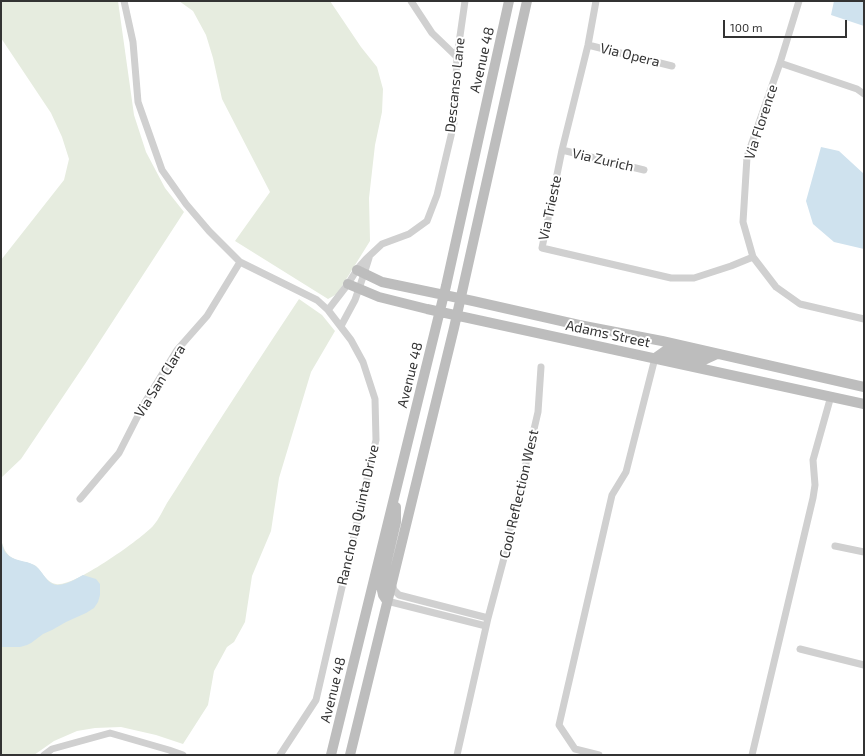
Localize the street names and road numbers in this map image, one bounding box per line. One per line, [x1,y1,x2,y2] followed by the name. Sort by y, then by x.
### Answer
[466,25,498,95] street label: Avenue 48
[442,37,468,133] street label: Descanso Lane
[598,39,662,71] street label: Via Opera
[741,82,781,162] street label: Via Florence
[571,145,635,175] street label: Via Zurich
[535,174,565,242] street label: Via Trieste
[564,317,652,351] street label: Adams Street
[394,340,426,410] street label: Avenue 48
[131,341,189,421] street label: Via San Clara
[496,428,542,560] street label: Cool Reflection West
[334,443,382,587] street label: Rancho la Quinta Drive
[317,655,349,725] street label: Avenue 48

